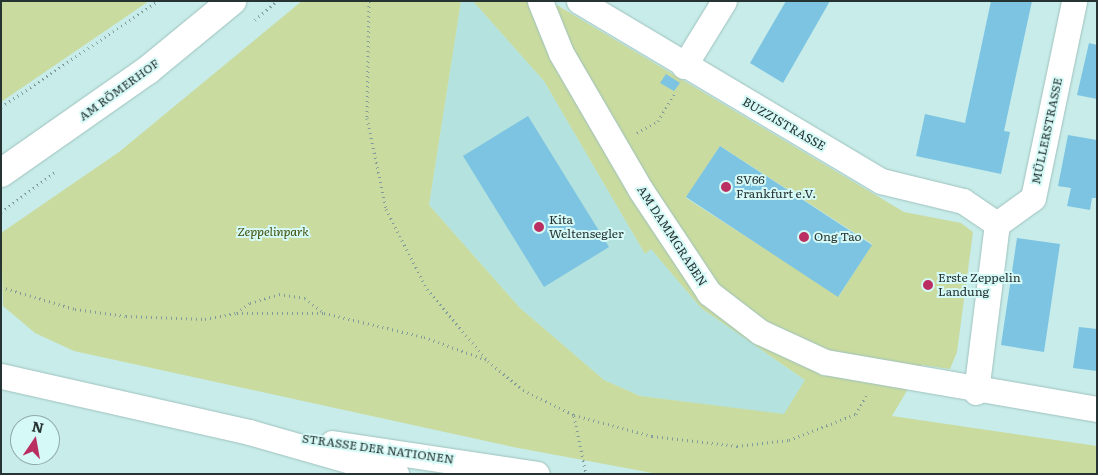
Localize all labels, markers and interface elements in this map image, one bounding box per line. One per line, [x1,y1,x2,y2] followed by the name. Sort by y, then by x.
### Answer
[76,56,162,124] street label: AM RÖMERHOF
[1029,76,1065,186] street label: MÜLLERSTRASSE
[740,94,828,154] street label: BUZZISTRASSE
[736,173,816,201] place label: SV66 Frankfurt e.V.
[720,181,732,193] marker: SV66 Frankfurt e.V.
[634,183,710,289] street label: AM DAMMGRABEN
[549,213,624,241] place label: Kita Weltensegler
[533,221,545,233] marker: Kita Weltensegler
[237,225,309,239] park label: Zeppelinpark
[814,230,862,244] place label: Ong Tao
[798,231,810,243] marker: Ong Tao
[938,271,1021,299] place label: Erste Zeppelin Landung
[922,279,934,291] marker: Erste Zeppelin Landung
[10,415,60,465] north arrow
[30,415,46,437] text: N
[301,431,455,467] street label: STRASSE DER NATIONEN

